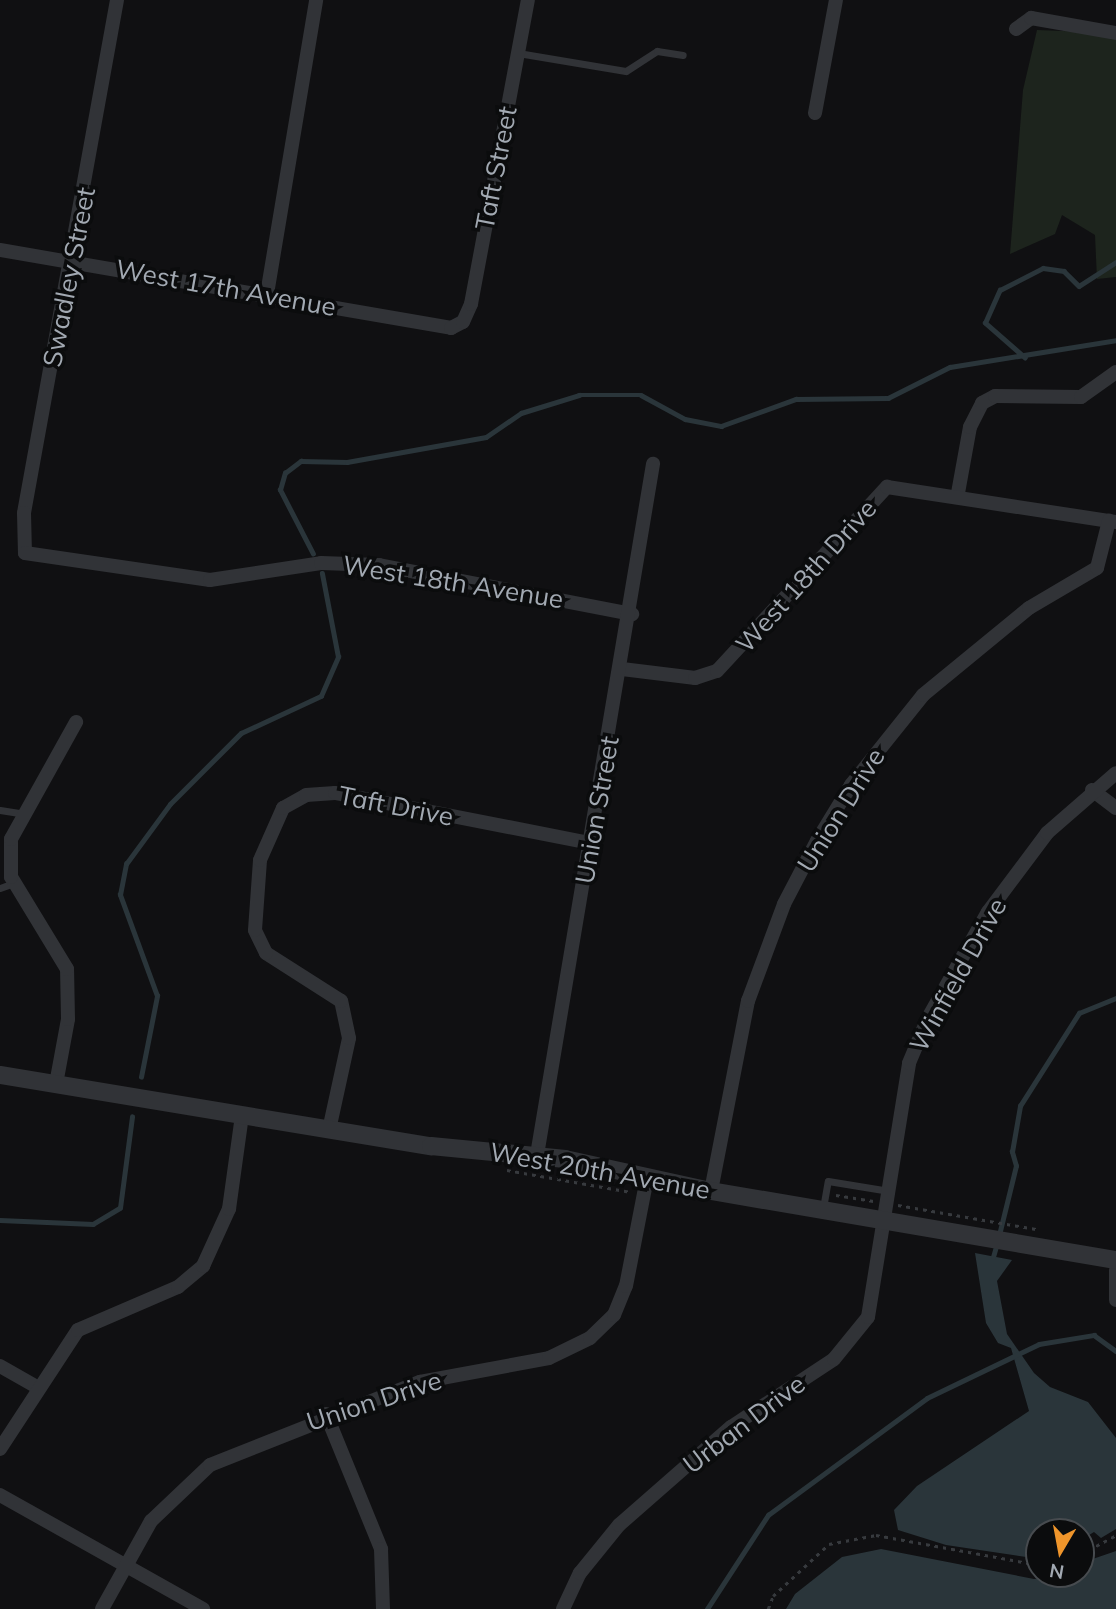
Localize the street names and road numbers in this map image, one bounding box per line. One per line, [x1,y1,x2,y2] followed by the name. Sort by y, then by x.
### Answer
[469,104,523,232] street label: Taft Street
[36,185,102,369] street label: Swadley Street
[113,253,339,323] street label: West 17th Avenue
[729,493,883,659] street label: West 18th Drive
[340,549,566,615] street label: West 18th Avenue
[569,734,625,886] street label: Union Street
[791,742,891,878] street label: Union Drive
[336,780,456,832] street label: Taft Drive
[903,893,1013,1057] street label: Winfield Drive
[487,1136,713,1206] street label: West 20th Avenue
[303,1365,445,1437] street label: Union Drive
[677,1368,811,1480] street label: Urban Drive

